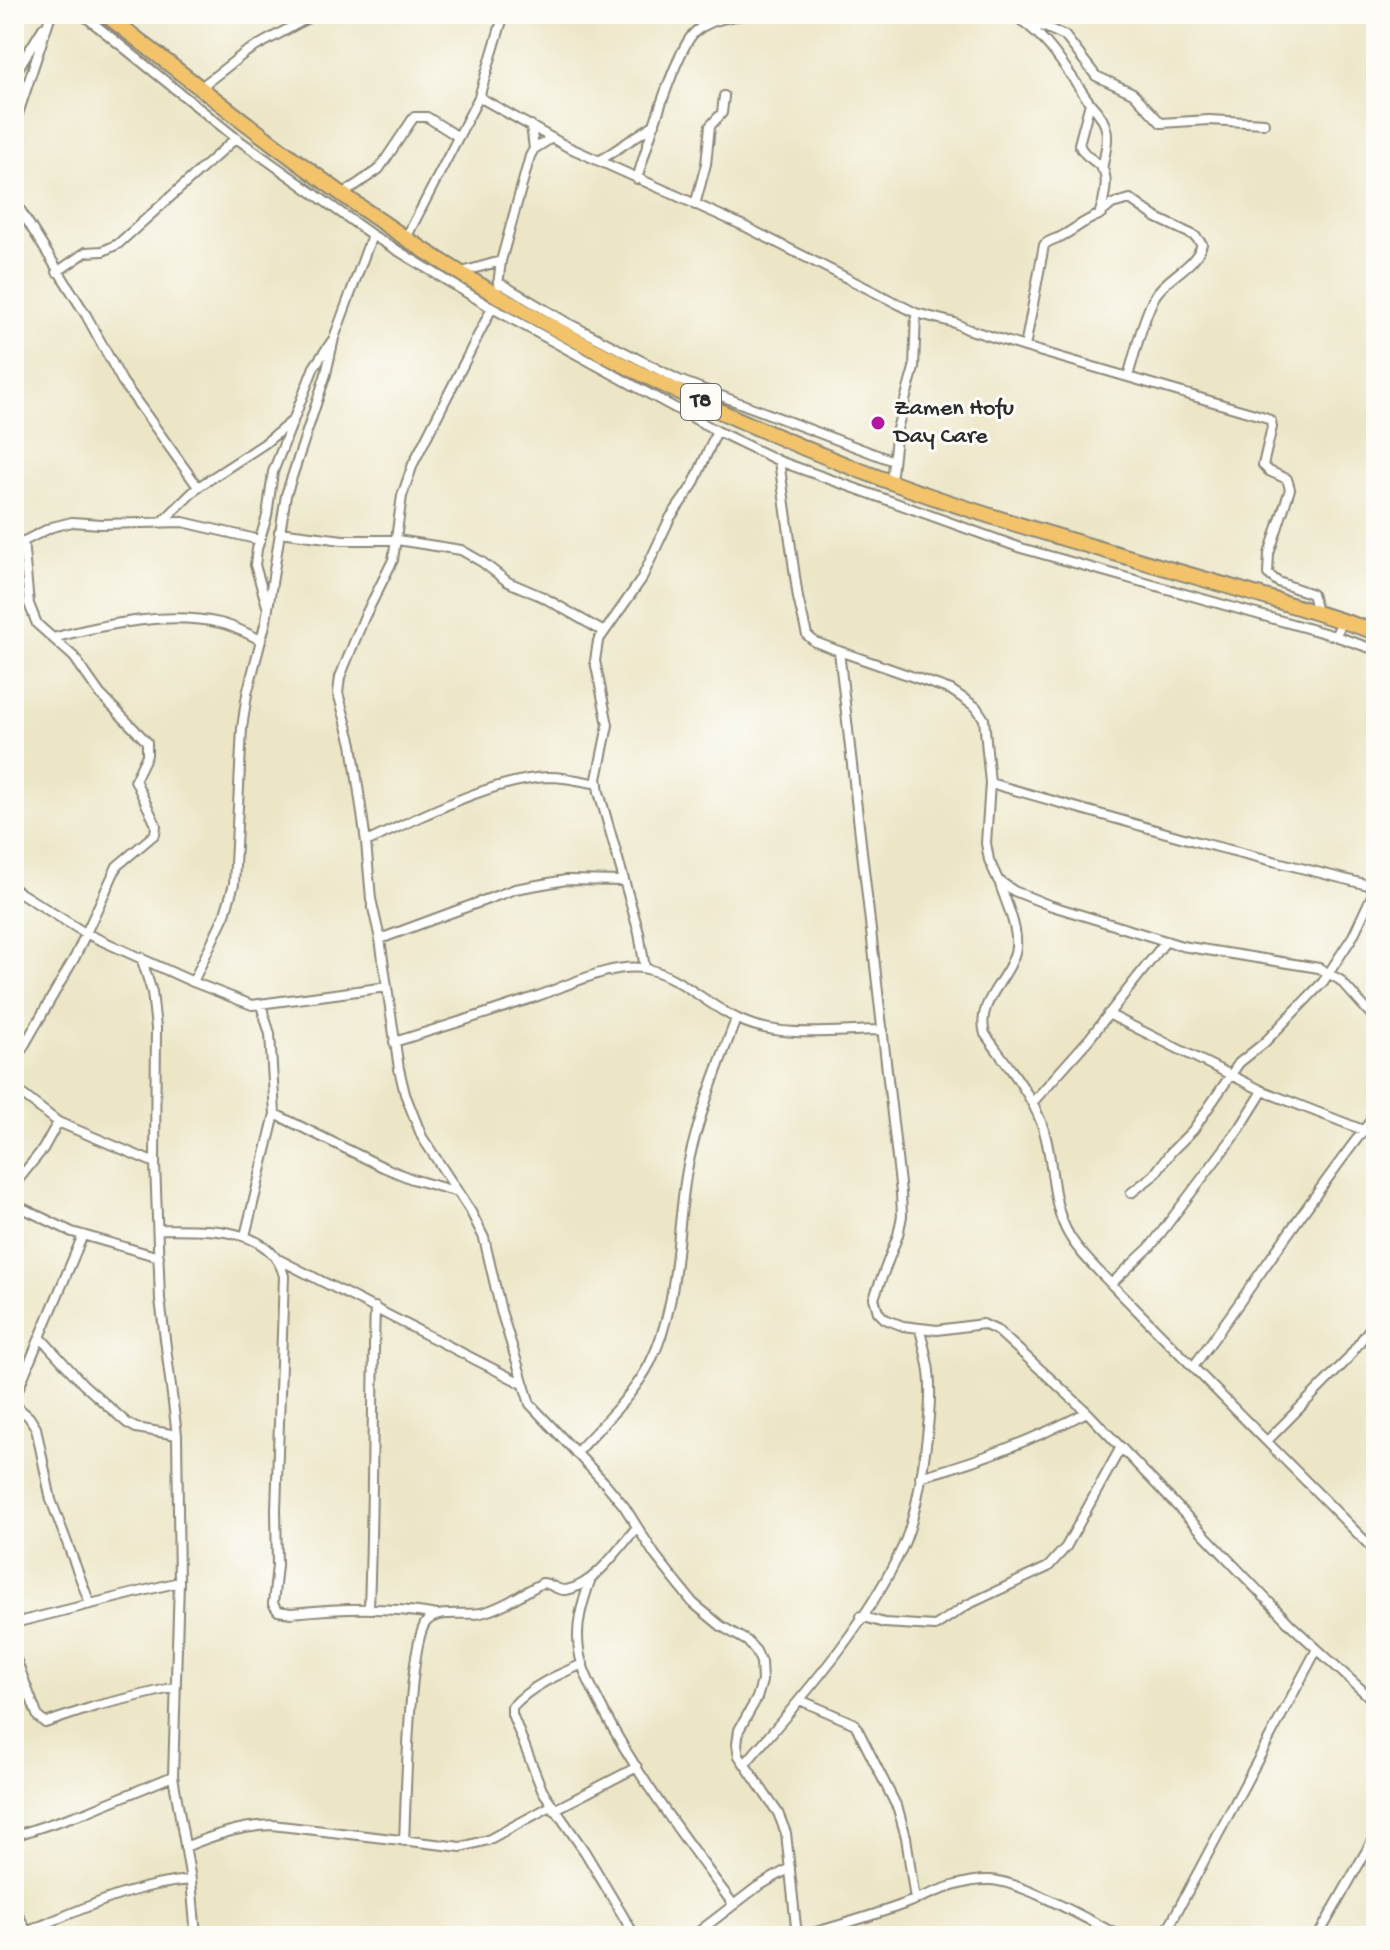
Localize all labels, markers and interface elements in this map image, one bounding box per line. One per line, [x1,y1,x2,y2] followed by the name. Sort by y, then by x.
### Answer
[681,384,721,420] road number: T8
[892,395,1014,452] place label: Zamen Hofu Day Care
[869,414,887,432] marker: Zamen Hofu Day Care

